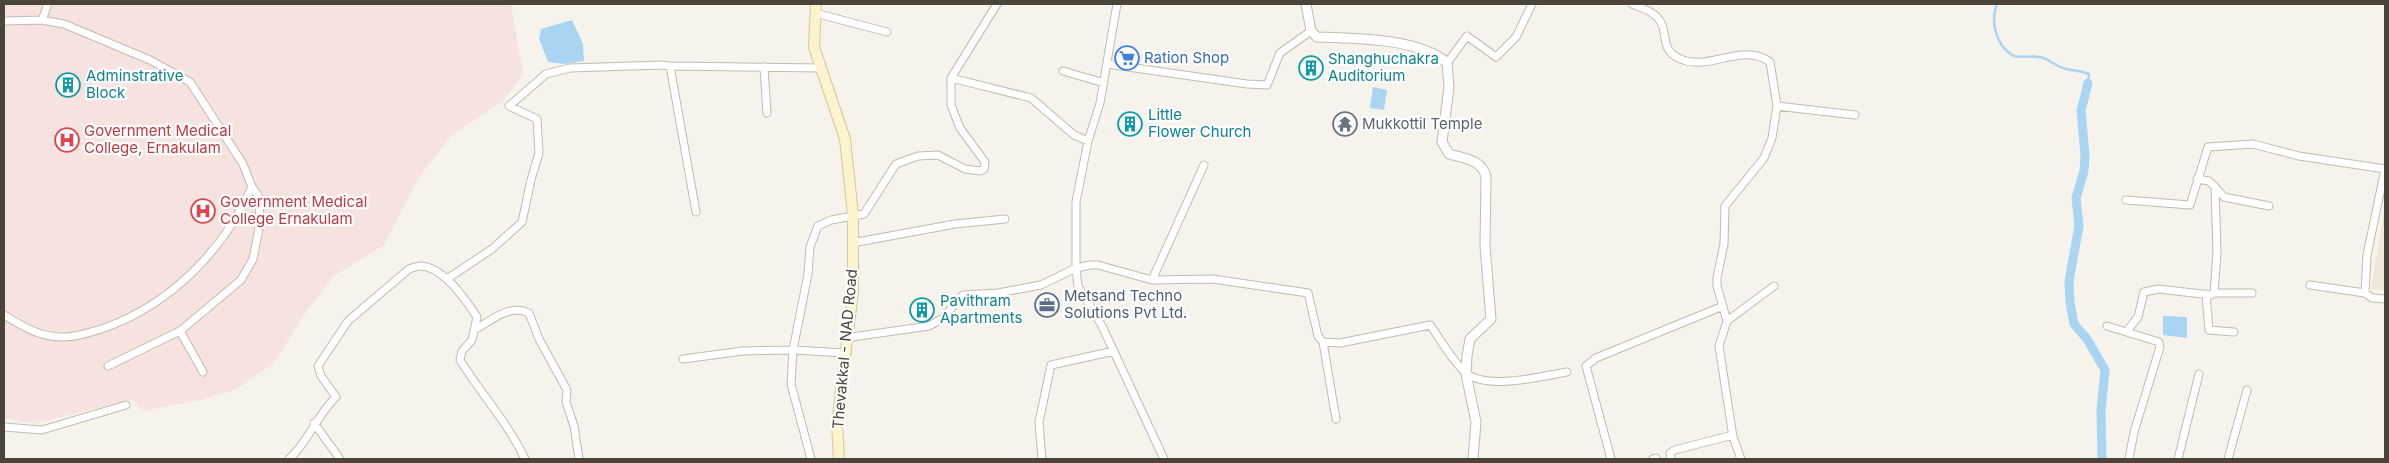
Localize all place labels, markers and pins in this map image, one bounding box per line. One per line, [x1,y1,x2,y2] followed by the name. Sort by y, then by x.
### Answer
[1114,45,1140,71] supermarket icon: Ration Shop
[1144,48,1229,67] place label: Ration Shop
[1328,49,1439,85] place label: Shanghuchakra Auditorium
[1298,55,1324,81] building icon: Shanghuchakra Auditorium
[86,66,184,102] place label: Adminstrative Block
[55,72,81,98] building icon: Adminstrative Block
[1148,105,1251,141] place label: Little Flower Church
[1117,111,1143,137] building icon: Little Flower Church
[1332,111,1358,137] temple icon: Mukkottil Temple
[1362,114,1482,133] place label: Mukkottil Temple
[84,121,231,157] place label: Government Medical College, Ernakulam
[54,127,80,153] hospital icon: Government Medical College, Ernakulam
[220,192,367,228] place label: Government Medical College Ernakulam
[190,198,216,224] hospital icon: Government Medical College Ernakulam
[1064,286,1187,322] place label: Metsand Techno Solutions Pvt Ltd.
[940,291,1022,327] place label: Pavithram Apartments
[1034,292,1060,318] office icon: Metsand Techno Solutions Pvt Ltd.
[909,297,935,323] building icon: Pavithram Apartments

